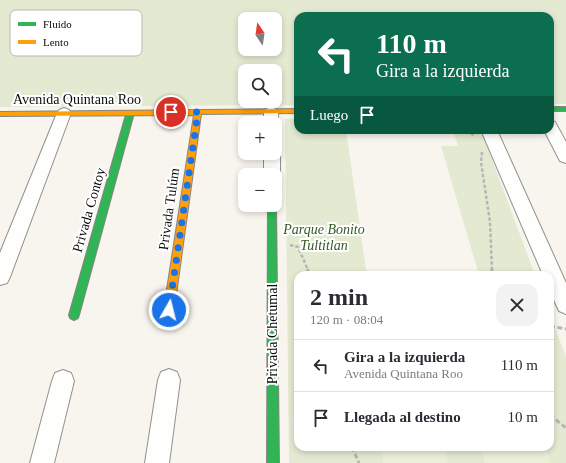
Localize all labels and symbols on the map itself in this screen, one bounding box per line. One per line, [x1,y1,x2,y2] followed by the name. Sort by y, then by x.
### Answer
[10,10,142,56] legend
[238,12,282,56] north arrow
[43,18,72,30] text: Fluido
[43,36,69,48] text: Lento
[13,92,141,107] street label: Avenida Quintana Roo
[154,95,188,129] pin
[70,166,108,254] street label: Privada Contoy
[156,167,182,251] street label: Privada Tulúm
[282,222,365,253] park label: Parque Bonito Tultitlan
[265,284,280,384] street label: Privada Chetumal
[148,289,190,331] position arrow

